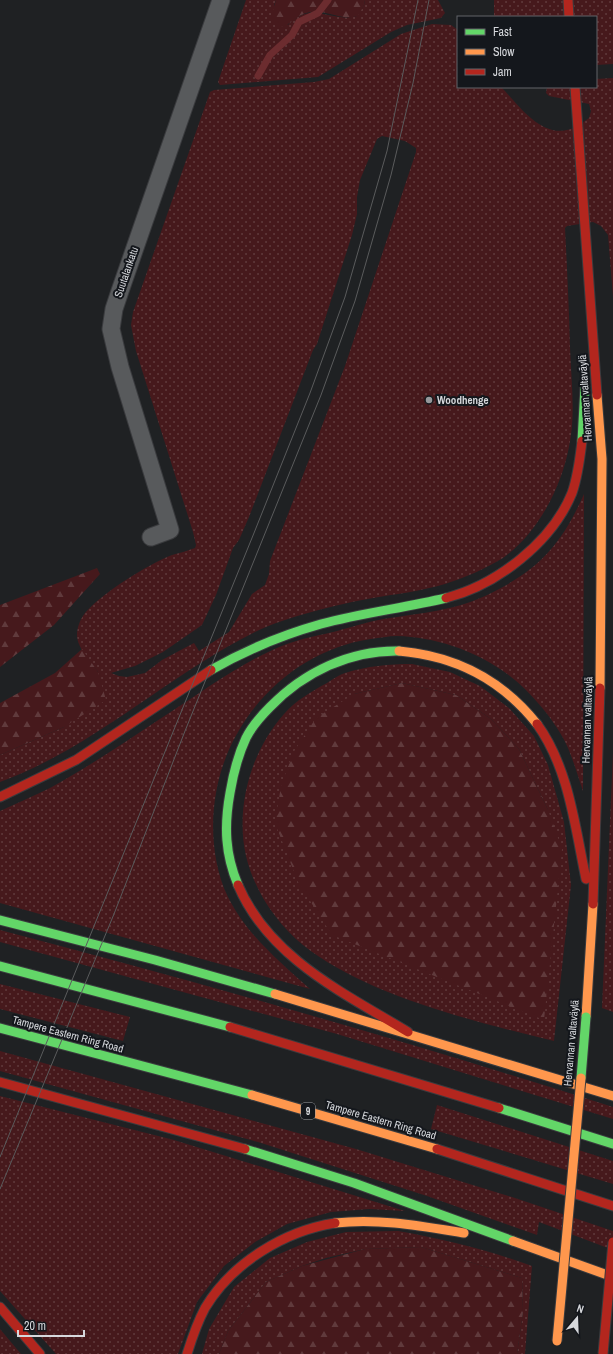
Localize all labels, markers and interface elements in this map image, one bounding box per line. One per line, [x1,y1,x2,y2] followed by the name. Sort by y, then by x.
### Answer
[457,16,597,88] legend
[493,24,512,40] text: Fast
[493,44,515,60] text: Slow
[493,64,512,80] text: Jam
[111,245,141,299] street label: Suutalankatu
[575,354,595,442] street label: Hervannan valtaväylä
[437,393,488,407] place label: Woodhenge
[424,395,434,405] marker: Woodhenge
[578,676,596,764] street label: Hervannan valtaväylä
[560,999,582,1087] street label: Hervannan valtaväylä
[11,1012,125,1056] street label: Tampere Eastern Ring Road
[324,1097,438,1143] street label: Tampere Eastern Ring Road
[301,1103,315,1119] road number: 9
[557,1298,597,1338] north arrow
[575,1301,586,1316] text: N
[18,1312,84,1338] scale bar
[24,1318,46,1334] text: 20 m

